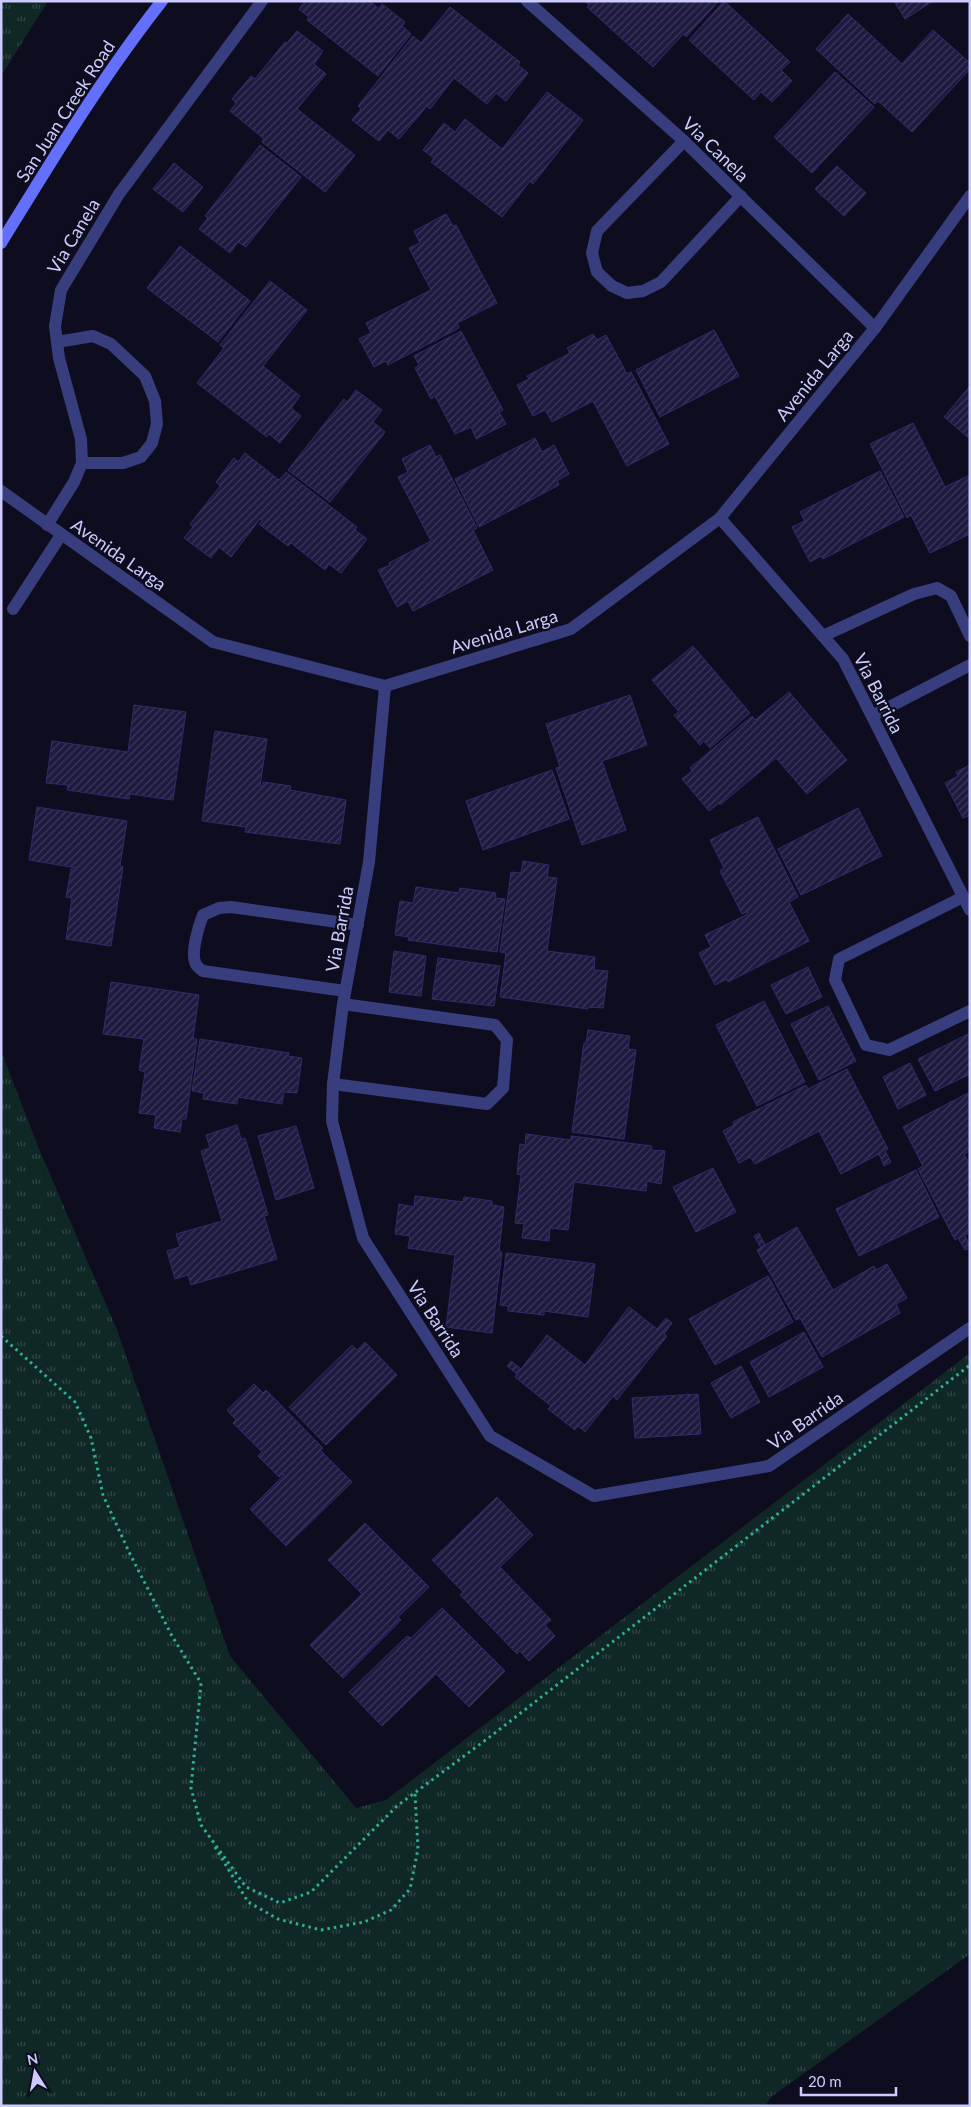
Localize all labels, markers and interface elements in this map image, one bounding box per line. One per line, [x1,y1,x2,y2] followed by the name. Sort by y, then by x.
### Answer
[11,36,119,186] street label: San Juan Creek Road
[678,112,754,186] street label: Via Canela
[42,194,104,278] street label: Via Canela
[771,325,857,425] street label: Avenida Larga
[67,513,171,595] street label: Avenida Larga
[448,604,560,658] street label: Avenida Larga
[849,649,909,737] street label: Via Barrida
[321,884,357,974] street label: Via Barrida
[403,1277,469,1361] street label: Via Barrida
[763,1386,847,1454] street label: Via Barrida
[10,2047,60,2097] north arrow
[26,2049,39,2068] text: N
[801,2064,896,2096] scale bar
[808,2072,842,2090] text: 20 m

